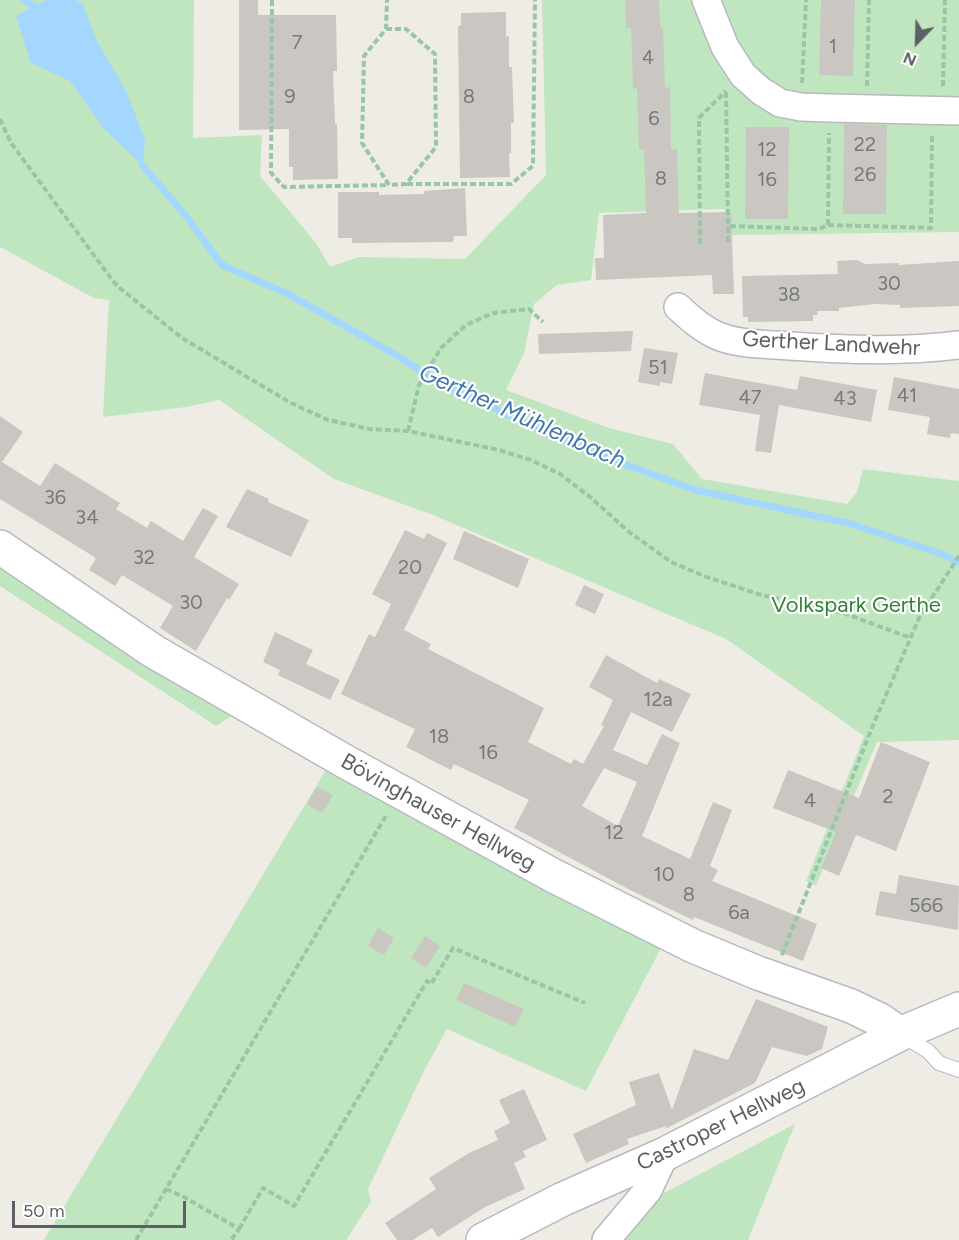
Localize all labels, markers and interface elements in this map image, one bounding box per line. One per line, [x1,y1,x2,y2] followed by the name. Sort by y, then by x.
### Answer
[887,12,947,72] north arrow
[292,31,302,55] house number: 7
[829,35,837,59] house number: 1
[642,46,654,70] house number: 4
[900,48,919,70] text: N
[284,85,296,109] house number: 9
[463,85,475,109] house number: 8
[648,107,660,131] house number: 6
[854,133,876,157] house number: 22
[757,138,777,162] house number: 12
[854,163,876,187] house number: 26
[655,167,667,191] house number: 8
[757,168,777,192] house number: 16
[877,272,901,296] house number: 30
[777,283,801,307] house number: 38
[741,326,921,362] street label: Gerther Landwehr
[648,356,668,380] house number: 51
[414,358,630,476] water label: Gerther Mühlenbach
[897,384,917,408] house number: 41
[738,386,762,410] house number: 47
[833,387,857,411] house number: 43
[44,486,66,510] house number: 36
[75,506,99,530] house number: 34
[133,546,155,570] house number: 32
[398,556,422,580] house number: 20
[179,591,203,615] house number: 30
[771,593,941,619] park label: Volkspark Gerthe
[643,688,673,712] house number: 12a
[429,725,449,749] house number: 18
[478,741,498,765] house number: 16
[336,748,540,878] street label: Bövinghauser Hellweg
[882,785,894,809] house number: 2
[804,789,816,813] house number: 4
[604,821,624,845] house number: 12
[653,863,675,887] house number: 10
[683,883,695,907] house number: 8
[909,894,943,918] house number: 566
[728,901,750,925] house number: 6a
[633,1073,809,1177] street label: Castroper Hellweg
[15,1189,189,1227] scale bar
[23,1200,65,1222] text: 50 m

